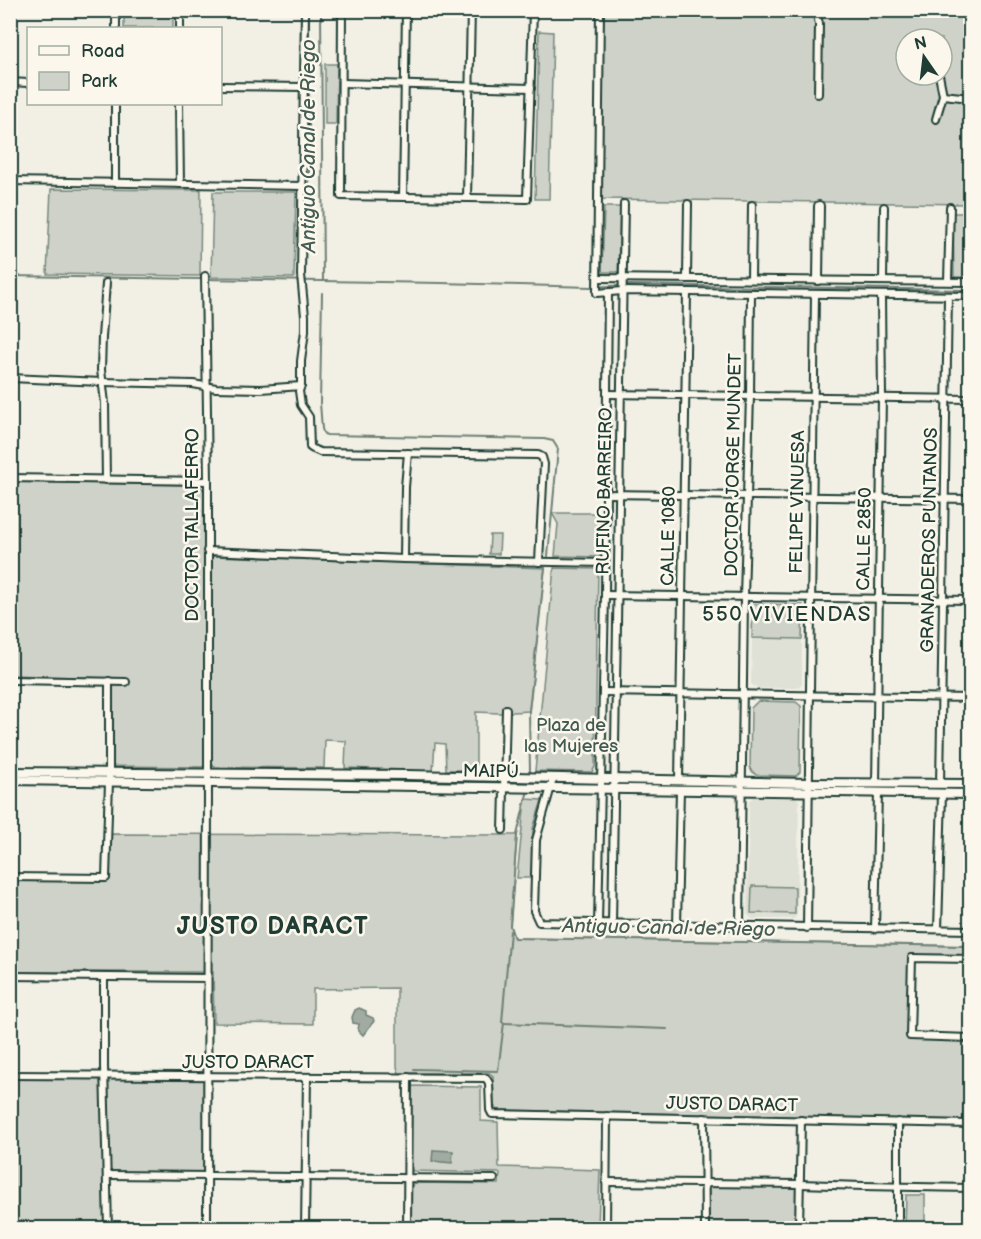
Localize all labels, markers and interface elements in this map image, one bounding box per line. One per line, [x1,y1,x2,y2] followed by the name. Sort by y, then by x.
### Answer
[27,27,222,105] legend
[894,27,954,87] north arrow
[913,33,929,55] text: N
[297,39,321,254] water label: Antiguo Canal de Riego
[81,41,125,62] text: Road
[81,71,117,92] text: Park
[721,353,746,577] street label: DOCTOR JORGE MUNDET
[593,407,616,575] street label: RUFINO BARREIRO
[917,427,942,653] street label: GRANADEROS PUNTANOS
[182,428,203,622] street label: DOCTOR TALLAFERRO
[786,430,809,574] street label: FELIPE VINUESA
[657,486,680,586] street label: CALLE 1080
[853,487,876,591] street label: CALLE 2850
[702,602,872,627] district label: 550 VIVIENDAS
[524,715,618,757] park label: Plaza de las Mujeres
[463,759,519,782] street label: MAIPÚ
[177,912,369,941] district label: JUSTO DARACT
[561,914,776,942] water label: Antiguo Canal de Riego
[182,1052,314,1073] street label: JUSTO DARACT
[666,1093,798,1116] street label: JUSTO DARACT

